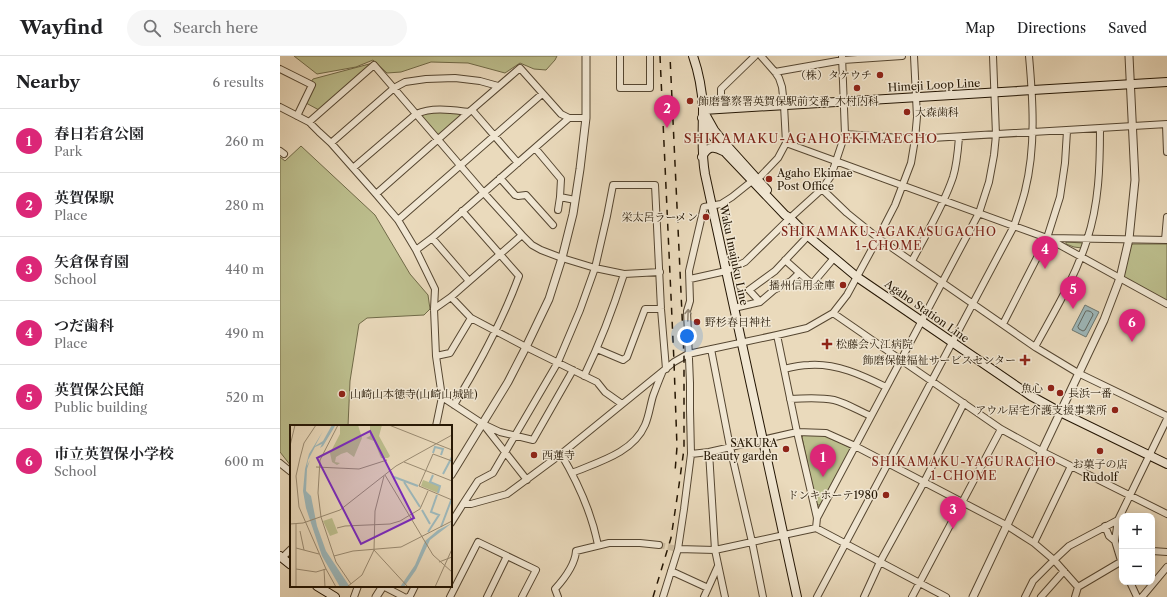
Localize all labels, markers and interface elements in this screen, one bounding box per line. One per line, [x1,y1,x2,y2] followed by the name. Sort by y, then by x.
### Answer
[127,10,407,46] search box
[20,16,103,39] text: Wayfind
[141,17,163,39] icon: search
[173,18,258,37] text: Search here
[965,19,995,37] text: Map
[1017,19,1086,37] text: Directions
[1108,19,1147,37] text: Saved
[795,68,872,82] place label: （株）タケウチ
[875,70,885,80] marker: （株）タケウチ
[16,72,80,92] text: Nearby
[213,74,264,90] text: 6 results
[887,76,981,94] street label: Himeji Loop Line
[852,83,862,93] marker: 木村内科
[698,94,830,108] place label: 飾磨警察署英賀保駅前交番
[835,94,879,108] place label: 木村内科
[654,95,680,128] pin: 2
[685,96,695,106] marker: 飾磨警察署英賀保駅前交番
[915,105,959,119] place label: 大森歯科
[902,107,912,117] marker: 大森歯科
[54,124,144,143] text: 春日若倉公園
[684,130,938,146] district label: SHIKAMAKU-AGAHOEKIMAECHO
[26,133,32,149] text: 1
[225,133,264,149] text: 260 m
[54,143,82,159] text: Park
[776,166,853,193] place label: Agaho Ekimae Post Office
[764,174,774,184] marker: Agaho Ekimae Post Office
[54,188,114,207] text: 英賀保駅
[25,197,33,213] text: 2
[225,197,264,213] text: 280 m
[716,202,752,307] street label: Waku Imajuku Line
[54,207,87,223] text: Place
[622,210,698,224] place label: 栄太呂ラーメン
[701,212,711,222] marker: 栄太呂ラーメン
[781,224,997,253] district label: SHIKAMAKU-AGAKASUGACHO 1-CHOME
[1032,236,1058,269] pin: 4
[54,252,129,271] text: 矢倉保育園
[25,261,33,277] text: 3
[225,261,264,277] text: 440 m
[54,271,97,287] text: School
[881,276,972,345] street label: Agaho Station Line
[1060,276,1086,309] pin: 5
[769,278,835,292] place label: 播州信用金庫
[838,280,848,290] marker: 播州信用金庫
[684,309,692,322] one-way arrow
[1119,309,1145,342] pin: 6
[705,315,771,329] place label: 野杉春日神社
[54,316,114,335] text: つだ歯科
[692,317,702,327] marker: 野杉春日神社
[25,325,33,341] text: 4
[225,325,264,341] text: 490 m
[677,326,697,346] your location
[54,335,87,351] text: Place
[836,337,913,351] place label: 松藤会入江病院
[821,338,833,350] marker: 松藤会入江病院
[862,353,1016,367] place label: 飾磨保健福祉サービスセンター
[1019,354,1031,366] marker: 飾磨保健福祉サービスセンター
[54,380,144,399] text: 英賀保公民館
[1021,381,1043,395] place label: 魚心
[1046,383,1056,393] marker: 魚心
[1068,386,1112,400] place label: 長浜一番
[350,387,478,401] place label: 山崎山本徳寺(山崎山城趾)
[1055,388,1065,398] marker: 長浜一番
[25,389,33,405] text: 5
[226,389,264,405] text: 520 m
[337,389,347,399] marker: 山崎山本徳寺(山崎山城趾)
[54,399,147,415] text: Public building
[975,403,1107,417] place label: アウル居宅介護支援事業所
[1110,405,1120,415] marker: アウル居宅介護支援事業所
[290,425,452,587] inset map
[703,436,779,463] place label: SAKURA Beauty garden
[54,444,174,463] text: 市立英賀保小学校
[781,444,791,454] marker: SAKURA Beauty garden
[810,444,836,477] pin: 1
[1095,446,1105,456] marker: お菓子の店 Rudolf
[542,448,575,462] place label: 西蓮寺
[529,450,539,460] marker: 西蓮寺
[25,453,33,469] text: 6
[224,453,264,469] text: 600 m
[871,454,1057,483] district label: SHIKAMAKU-YAGURACHO 1-CHOME
[1073,457,1128,484] place label: お菓子の店 Rudolf
[54,463,97,479] text: School
[787,488,878,502] place label: ドンキホーテ1980
[881,490,891,500] marker: ドンキホーテ1980
[940,496,966,529] pin: 3
[1119,513,1155,585] map controls
[1119,513,1155,549] button: +
[1119,549,1155,585] button: −

